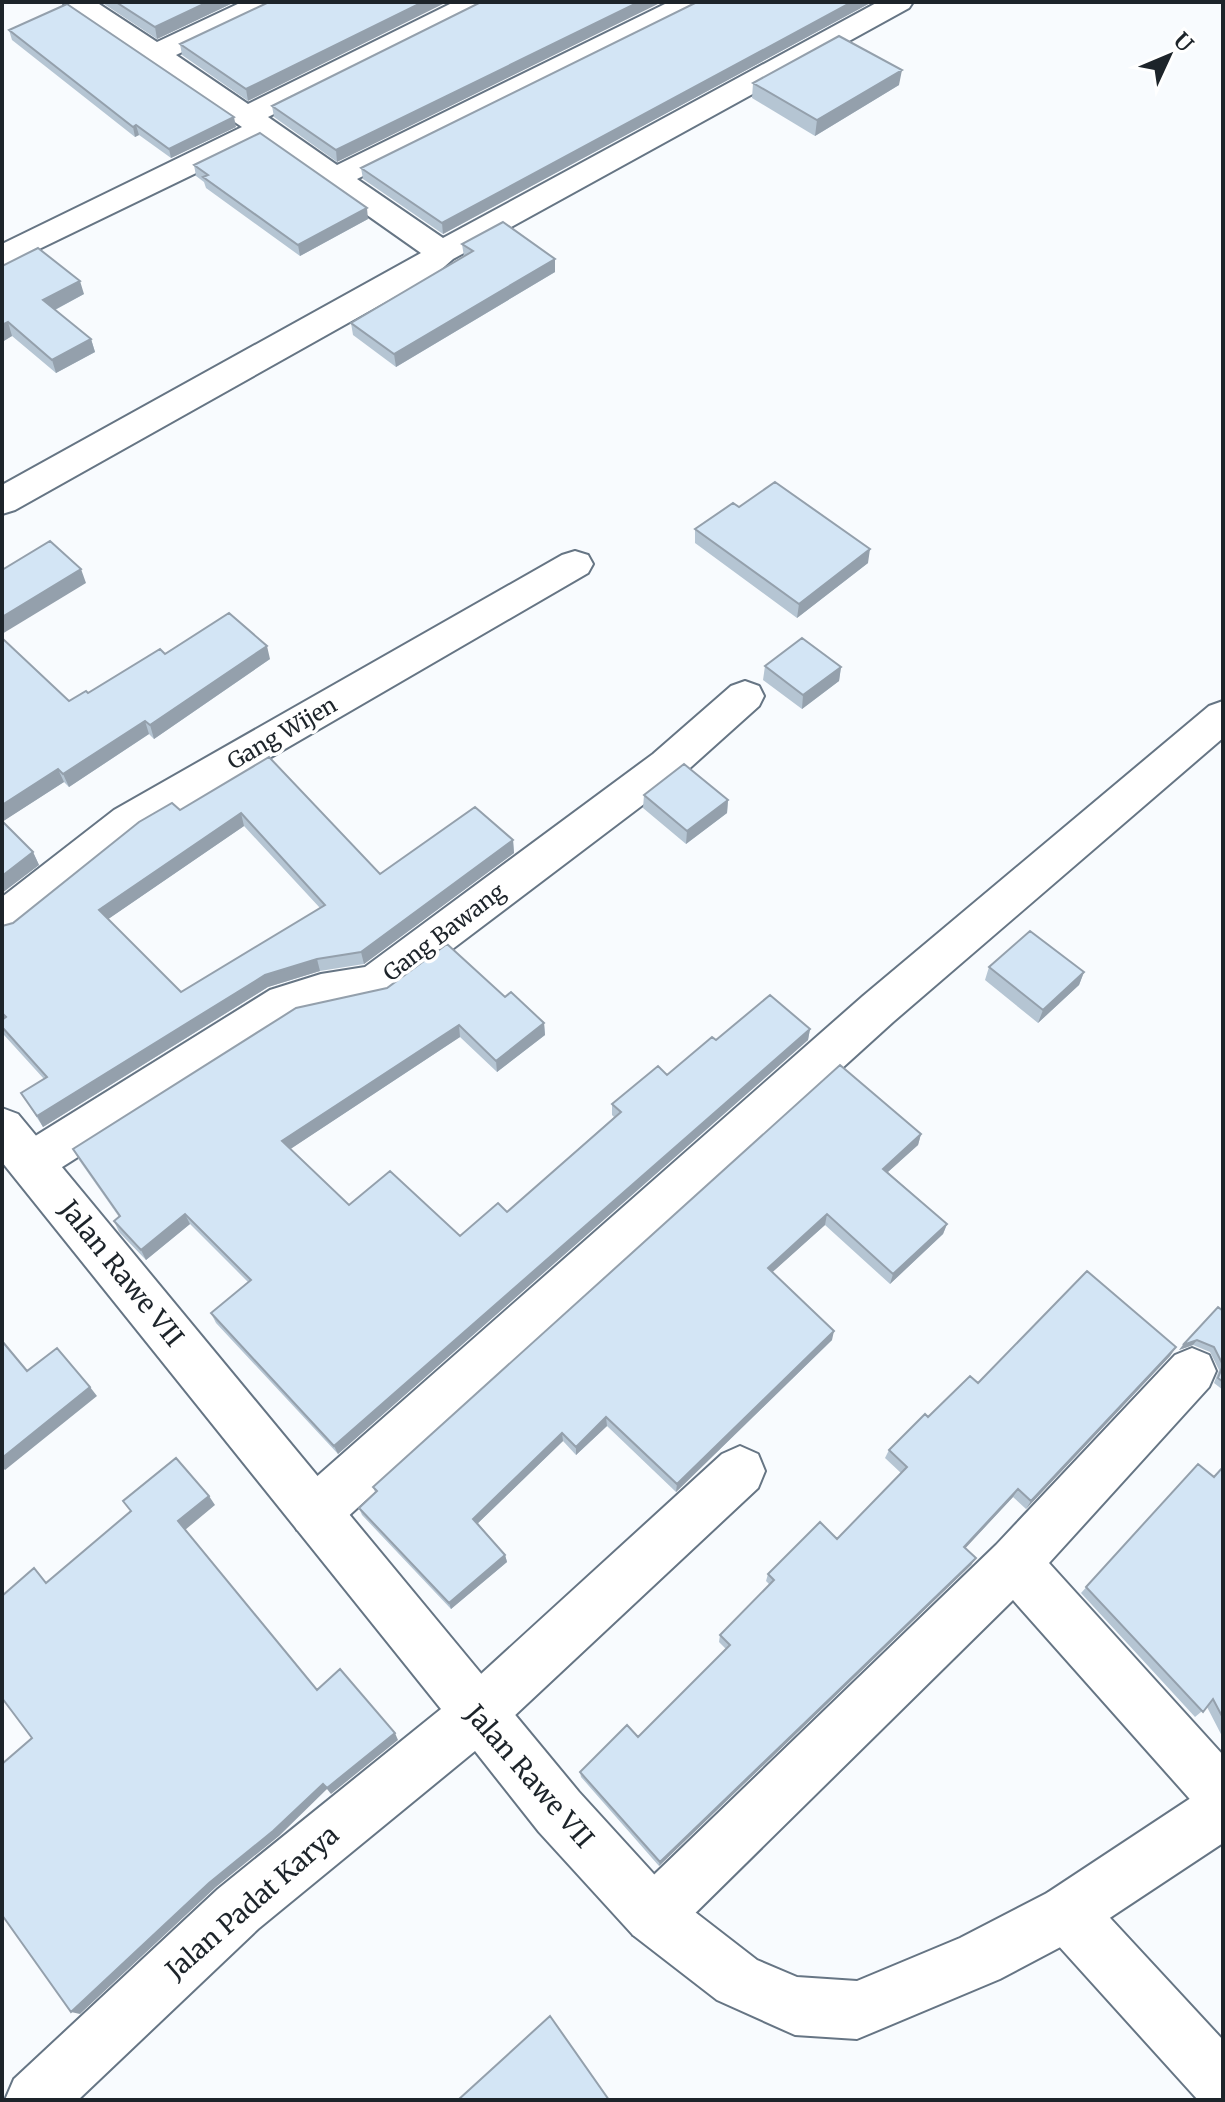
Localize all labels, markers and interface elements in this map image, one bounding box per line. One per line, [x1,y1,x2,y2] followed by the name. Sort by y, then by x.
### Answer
[1129,16,1209,96] north arrow
[1168,26,1200,58] text: U
[222,690,342,776] street label: Gang Wijen
[377,877,511,987] street label: Gang Bawang
[52,1192,191,1353] street label: Jalan Rawe VII
[458,1697,601,1854] street label: Jalan Rawe VII
[158,1818,345,1987] street label: Jalan Padat Karya

